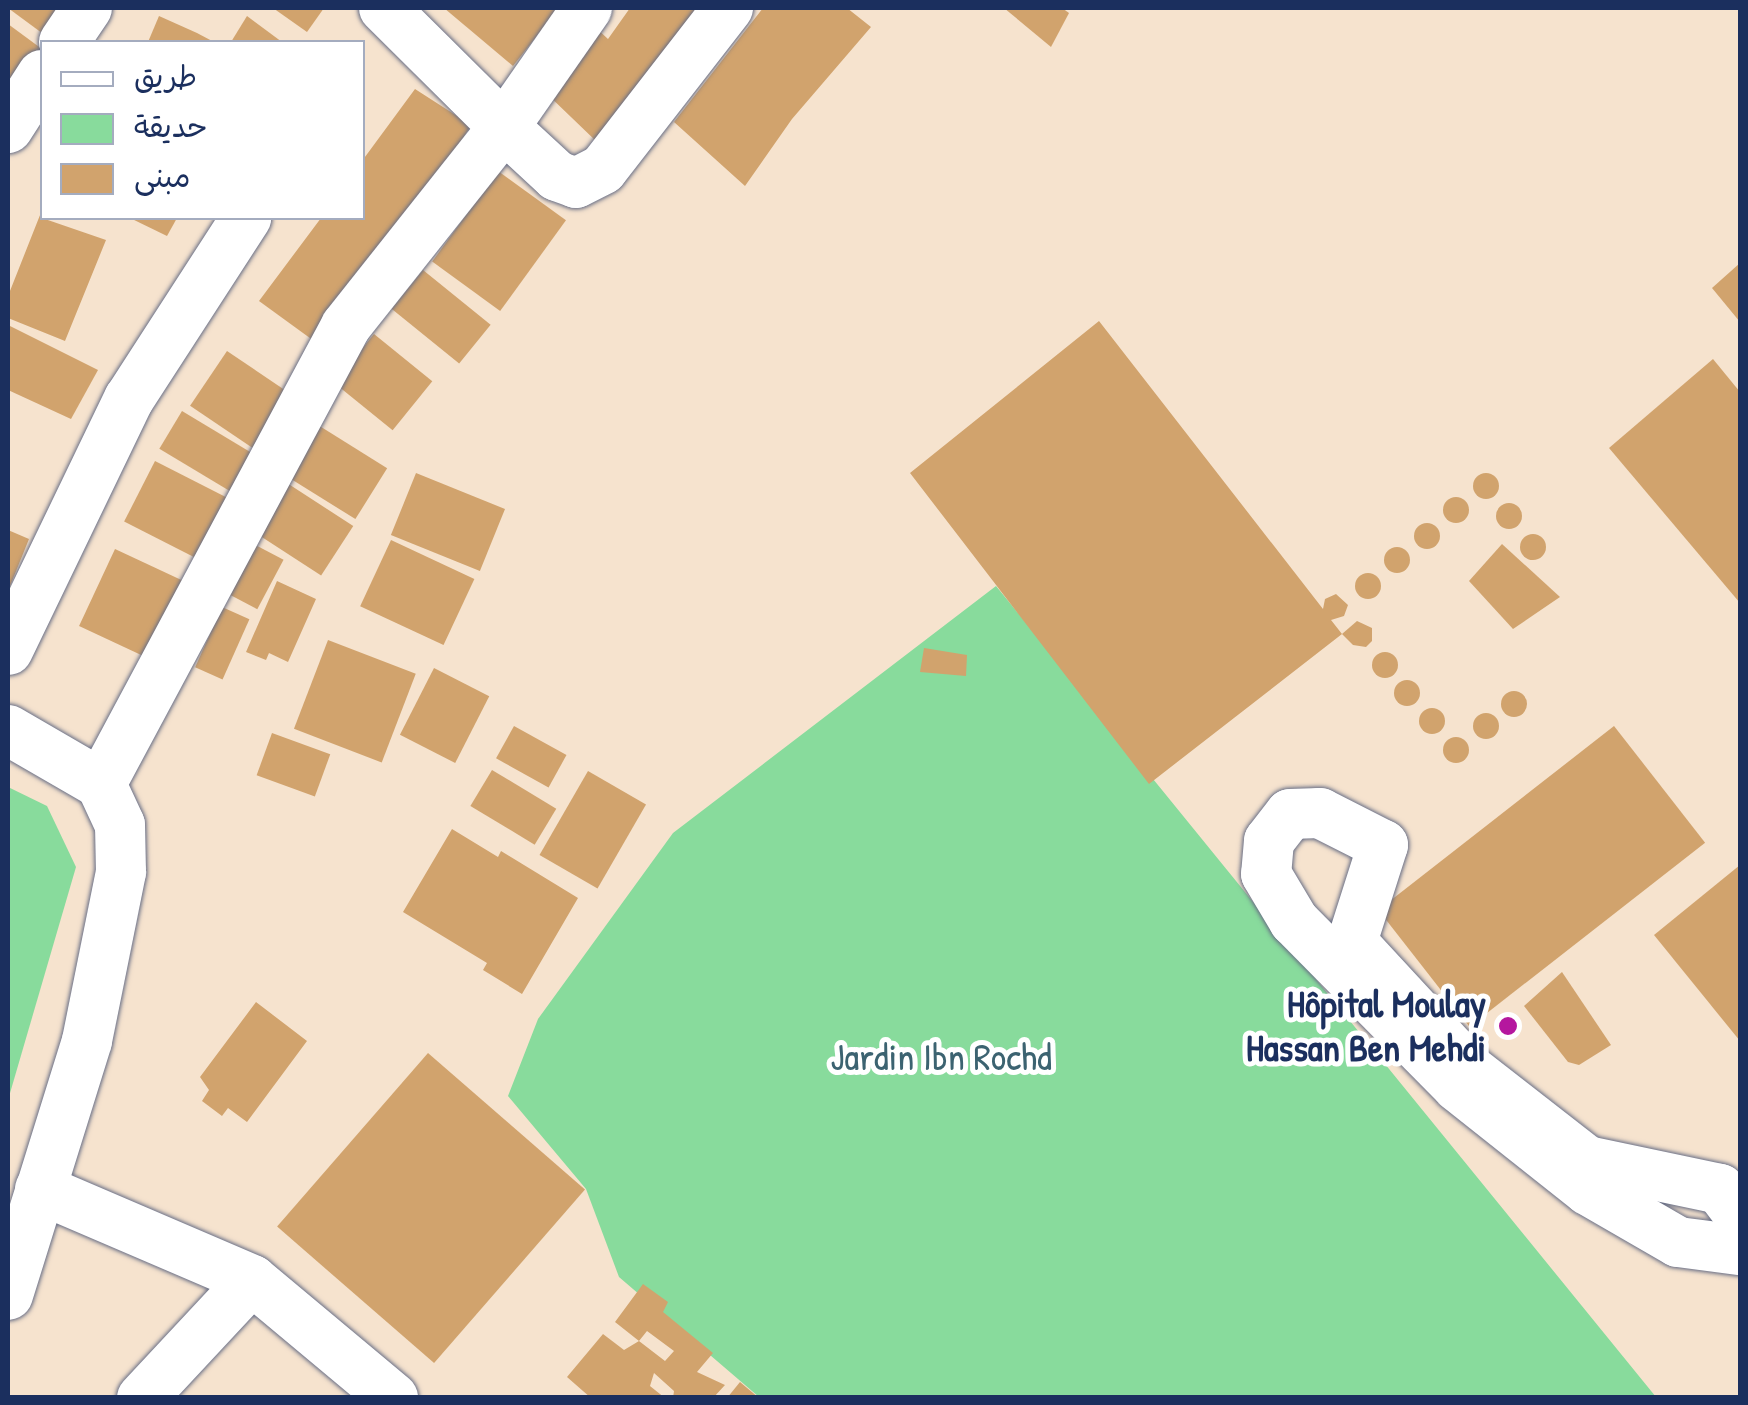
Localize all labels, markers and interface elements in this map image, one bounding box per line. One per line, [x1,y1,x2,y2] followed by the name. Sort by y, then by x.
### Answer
[40,40,365,220] legend
[134,56,197,96] text: طريق
[134,106,208,146] text: حديقة
[134,156,190,196] text: مبنى
[1246,981,1486,1070] place label: Hôpital Moulay Hassan Ben Mehdi
[1495,1013,1521,1039] marker: Hôpital Moulay Hassan Ben Mehdi
[830,1034,1052,1080] park label: Jardin Ibn Rochd

